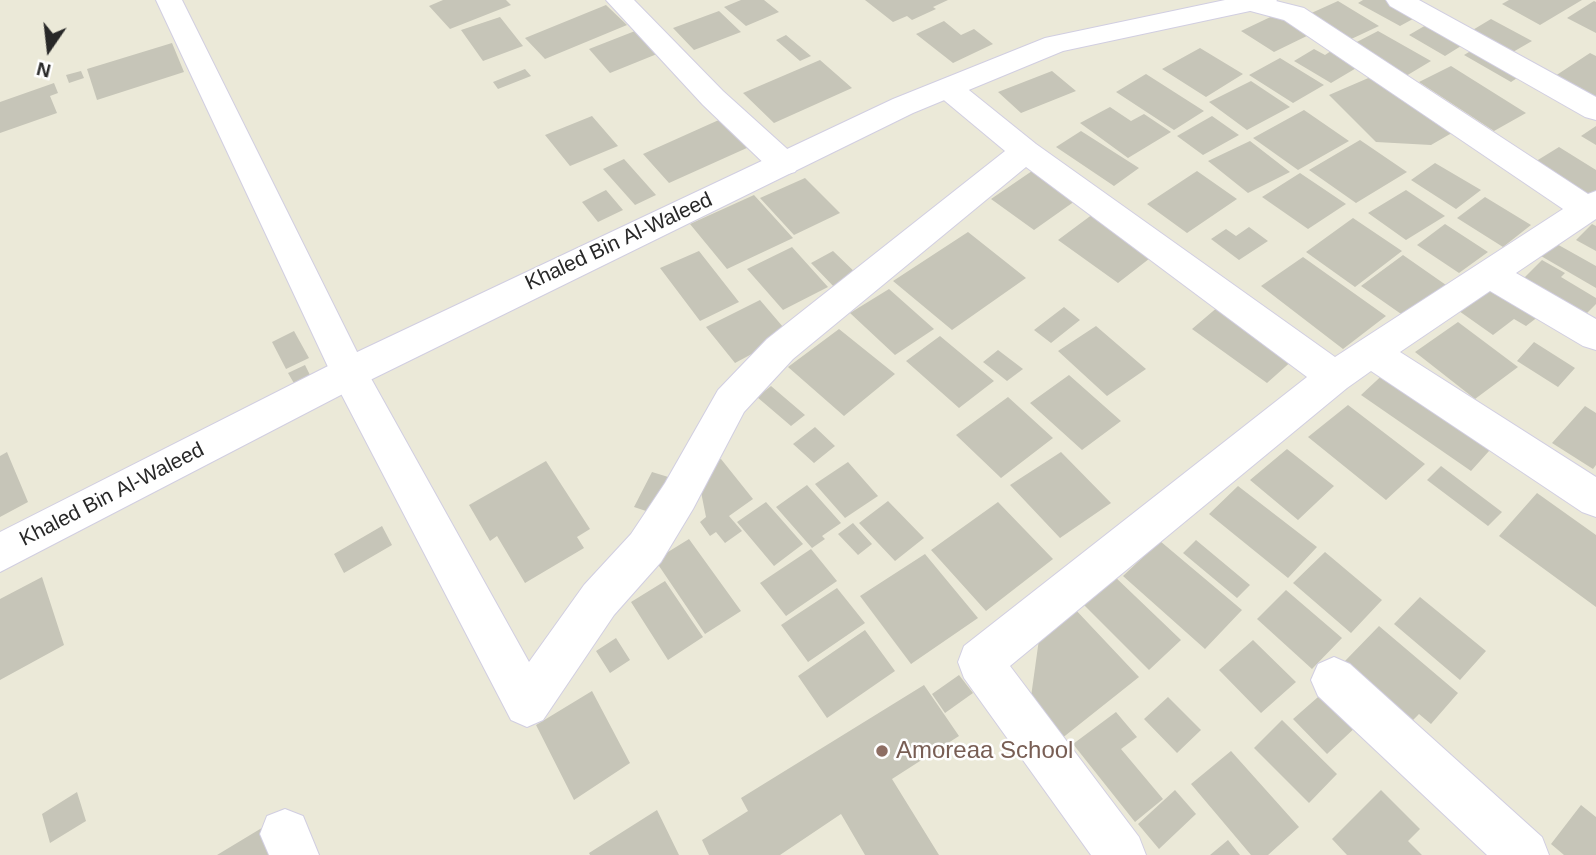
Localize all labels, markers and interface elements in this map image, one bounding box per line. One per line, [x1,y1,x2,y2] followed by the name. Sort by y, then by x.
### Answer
[14,14,84,84] north arrow
[35,58,53,82] text: N
[521,188,717,296] street label: Khaled Bin Al-Waleed
[16,438,208,552] street label: Khaled Bin Al-Waleed
[896,737,1073,765] place label: Amoreaa School
[874,743,890,759] marker: Amoreaa School

